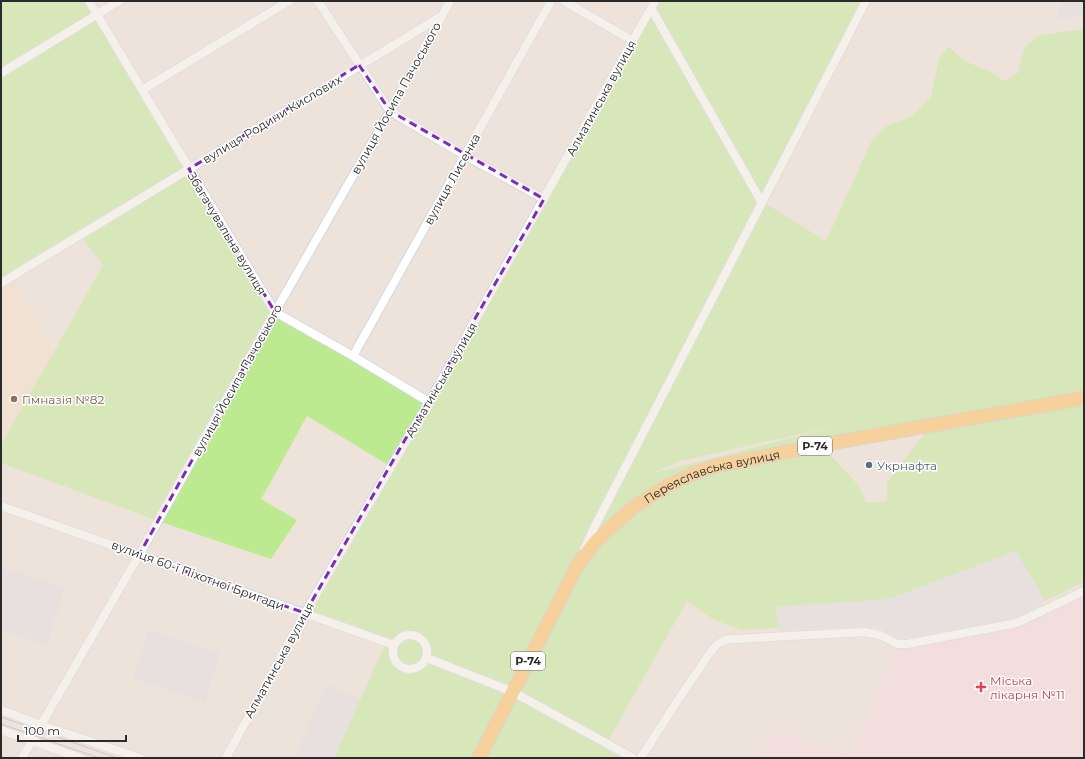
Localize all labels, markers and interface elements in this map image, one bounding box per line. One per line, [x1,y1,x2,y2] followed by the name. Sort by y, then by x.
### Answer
[348,19,444,177] street label: вулиця Йосипа Пачоського
[563,37,639,159] street label: Алматинська вулиця
[200,71,345,167] street label: вулиця Родини Кислових
[421,131,483,227] street label: вулиця Лисенка
[184,169,270,297] street label: Збагачувальна вулиця
[189,301,285,459] street label: вулиця Йосипа Пачоського
[402,320,480,440] street label: Алматинська вулиця
[22,392,104,407] place label: Гімназія №82
[9,394,19,404] marker: Гімназія №82
[798,437,832,455] road number: Р-74
[641,446,781,506] street label: Переяславська вулиця
[877,458,937,473] place label: Укрнафта
[864,460,874,470] marker: Укрнафта
[109,537,287,613] street label: вулиця 60-ї Піхотної Бригади
[241,599,317,721] street label: Алматинська вулиця
[511,652,545,670] road number: Р-74
[990,673,1065,702] place label: Міська лікарня №11
[975,681,987,693] marker: Міська лікарня №11
[18,717,126,743] scale bar
[24,723,60,738] text: 100 m

